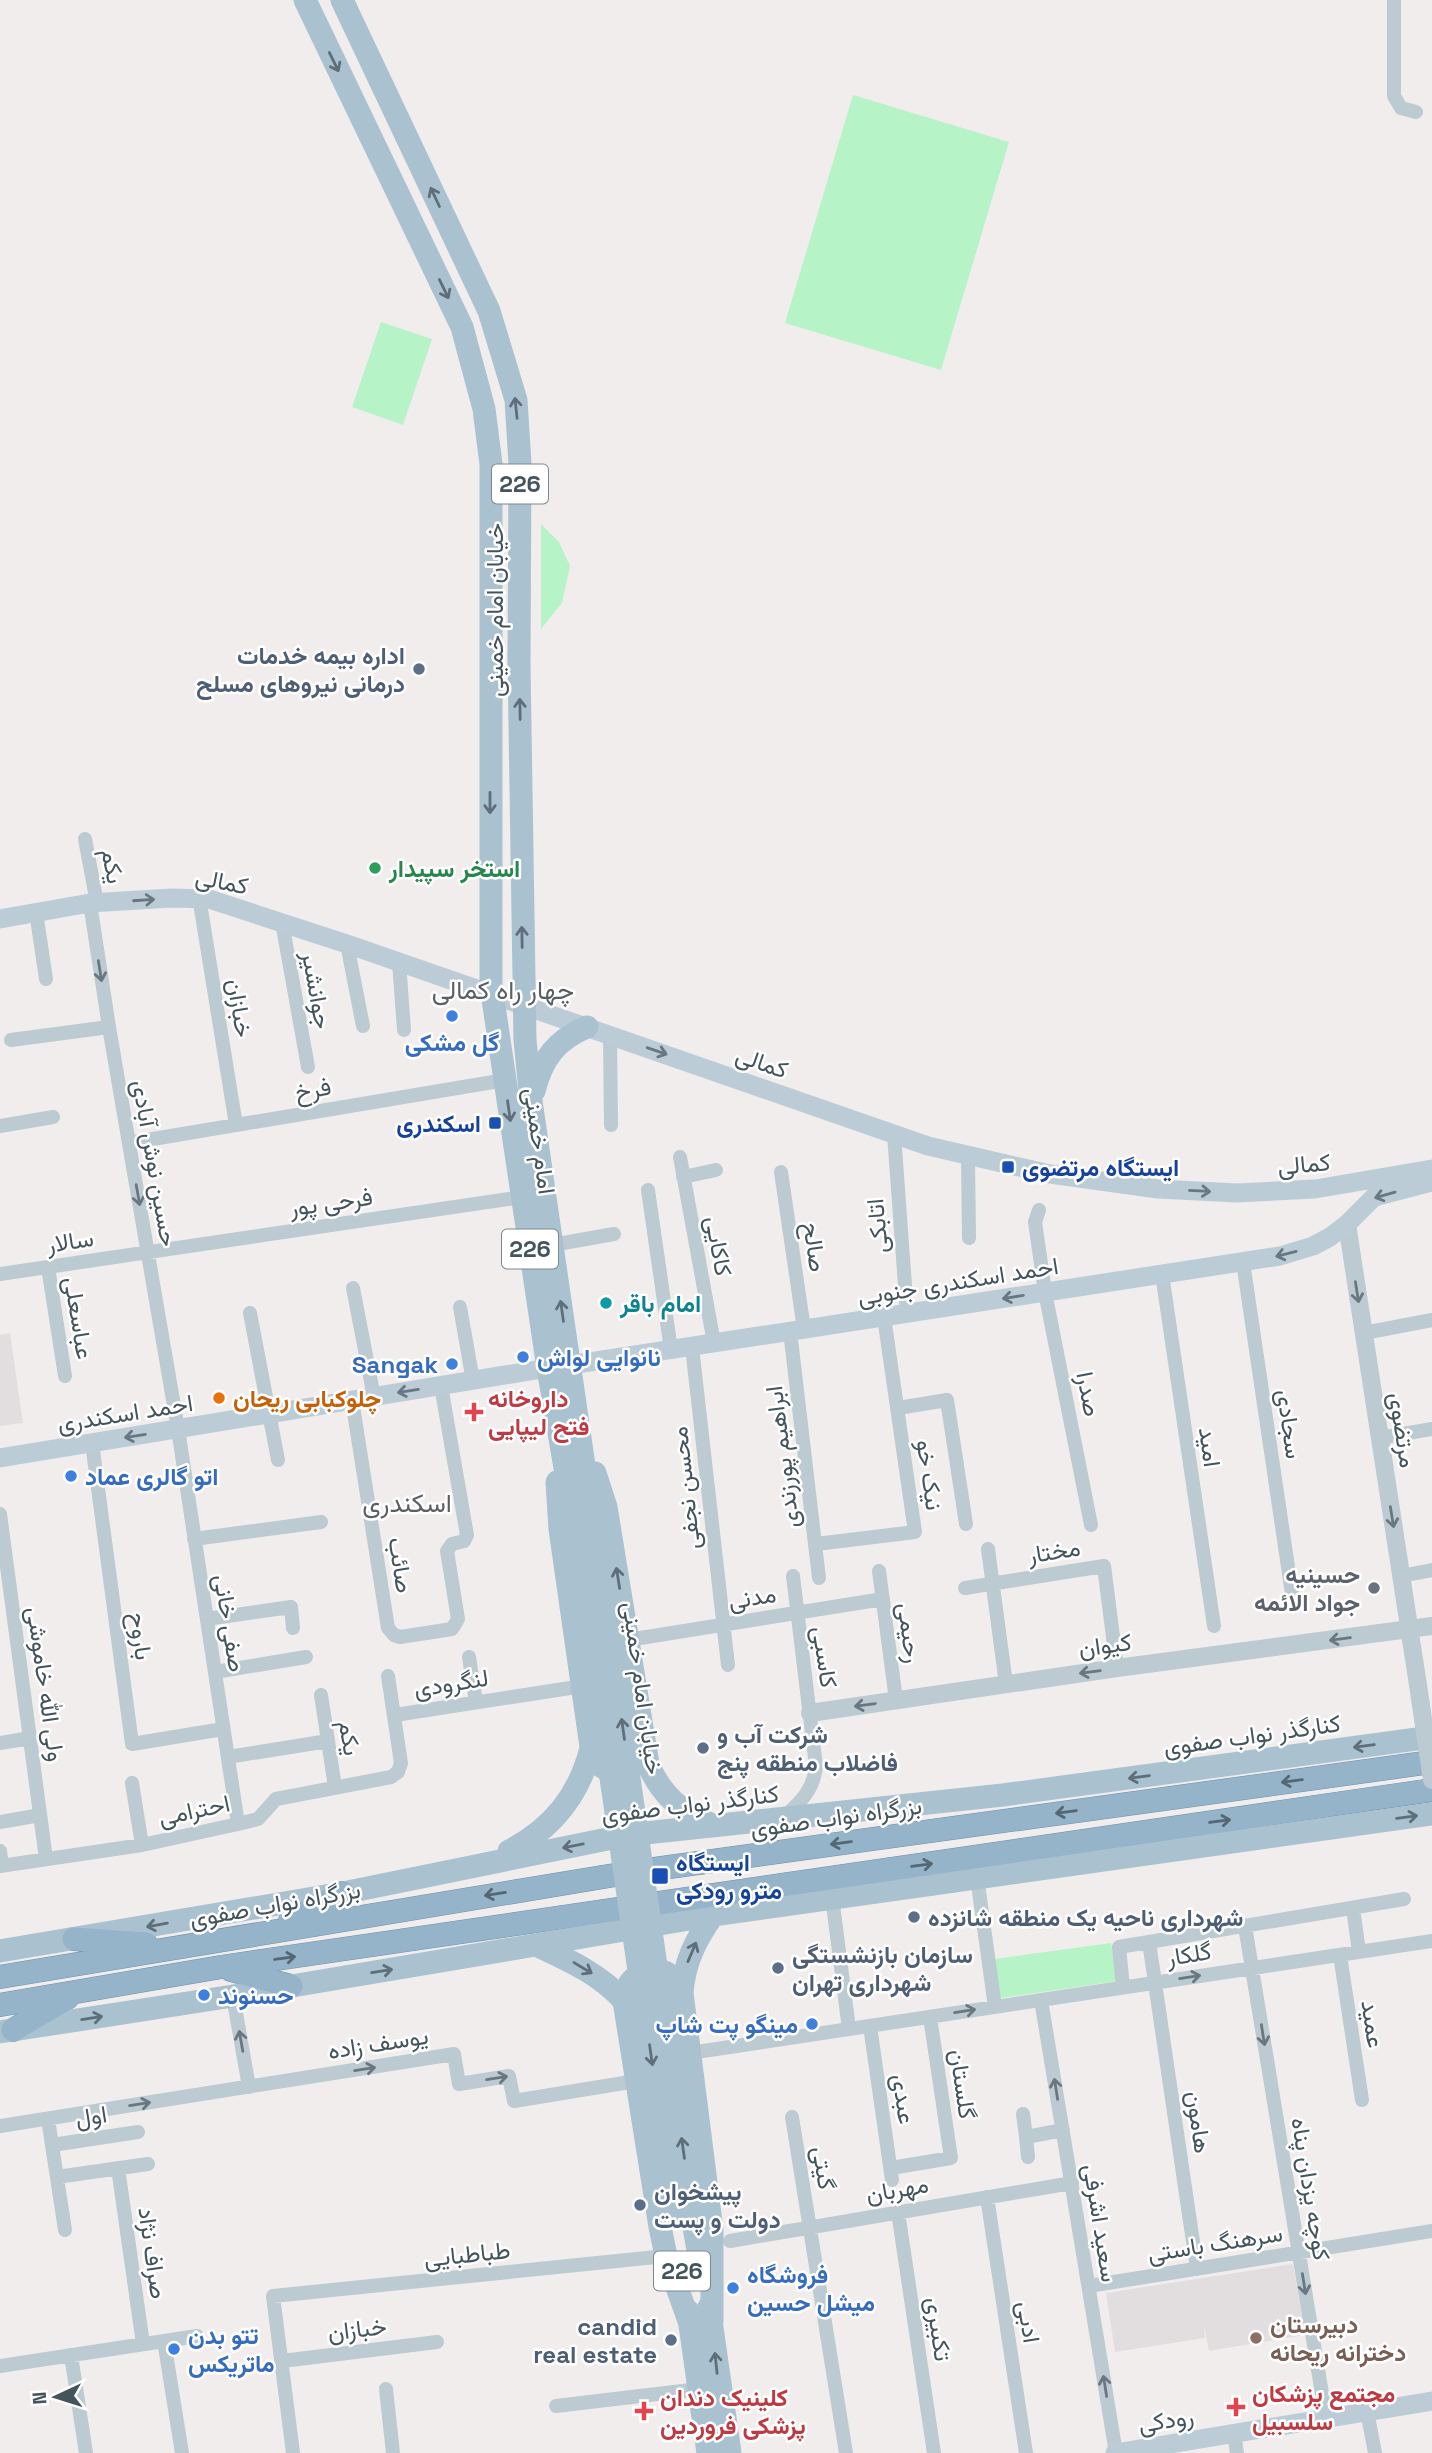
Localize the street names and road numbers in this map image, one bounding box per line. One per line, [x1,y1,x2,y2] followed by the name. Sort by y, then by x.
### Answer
[492,464,548,504] road number: 226
[479,523,511,697] street label: خیابان امام خمینی
[93,846,132,886] street label: یکم
[193,861,251,901] street label: کمالی
[295,948,339,1031] street label: جوانشیر
[220,976,260,1040] street label: خبازان
[732,1039,792,1085] street label: کمالی
[292,1071,334,1108] street label: فرخ
[125,1077,185,1249] street label: حسین نوش آبادی
[516,1086,563,1196] street label: امام خمینی
[1276,1146,1332,1182] street label: کمالی
[286,1181,375,1224] street label: فرحی پور
[859,1197,895,1255] street label: اتابکی
[699,1214,739,1278] street label: کاکایی
[794,1220,834,1274] street label: صالح
[43,1222,96,1260] street label: سالار
[502,1230,558,1268] road number: 226
[855,1250,1061,1312] street label: احمد اسکندری جنوبی
[57,1275,101,1361] street label: عباسعلی
[1069,1369,1109,1419] street label: صدرا
[758,1384,807,1530] street label: ابراهیم پورزندی
[55,1387,195,1439] street label: احمد اسکندری
[1270,1387,1310,1461] street label: سجادی
[1382,1390,1424,1470] street label: مرتضوی
[663,1425,707,1551] street label: محسن نجفی
[1192,1425,1228,1469] street label: امید
[910,1438,950,1512] street label: نیک خو
[1024,1532,1083,1571] street label: مختار
[381,1535,421,1595] street label: صائب
[207,1572,253,1674] street label: صفی خانی
[726,1578,778,1616] street label: مدنی
[615,1600,670,1777] street label: خیابان امام خمینی
[891,1601,929,1665] street label: رحیمی
[20,1605,72,1763] street label: ولی الله خاموشی
[121,1610,160,1662] street label: باروح
[805,1624,845,1690] street label: کاسبی
[1077,1626,1133,1664] street label: کیوان
[411,1662,491,1704] street label: لنگرودی
[1161,1707,1343,1763] street label: کنارگذر نواب صفوی
[331,1718,368,1758] street label: یکم
[599,1778,781,1830] street label: کنارگذر نواب صفوی
[155,1787,233,1833] street label: احترامی
[748,1790,924,1844] street label: بزرگراه نواب صفوی
[187,1874,363,1934] street label: بزرگراه نواب صفوی
[1163,1935,1214,1973] street label: گلکار
[1354,1998,1392,2050] street label: عمید
[325,2020,431,2066] street label: یوسف زاده
[943,2047,983,2121] street label: گلستان
[885,2072,923,2126] street label: عبدی
[1179,2089,1219,2155] street label: هامون
[73,2098,109,2134] street label: اول
[1283,2115,1338,2263] street label: کوچه یزدان پناه
[805,2144,843,2192] street label: گیتی
[1076,2162,1126,2284] street label: سعید اشرفی
[863,2168,931,2210] street label: مهربان
[131,2205,175,2301] street label: صراف نژاد
[1145,2217,1285,2269] street label: سرهنگ باستی
[422,2234,512,2274] street label: طباطبایی
[654,2252,710,2290] road number: 226
[919,2295,959,2363] street label: تکبیری
[1010,2299,1048,2345] street label: ادبی
[326,2310,388,2348] street label: خبازان
[1136,2400,1196,2440] street label: رودکی

